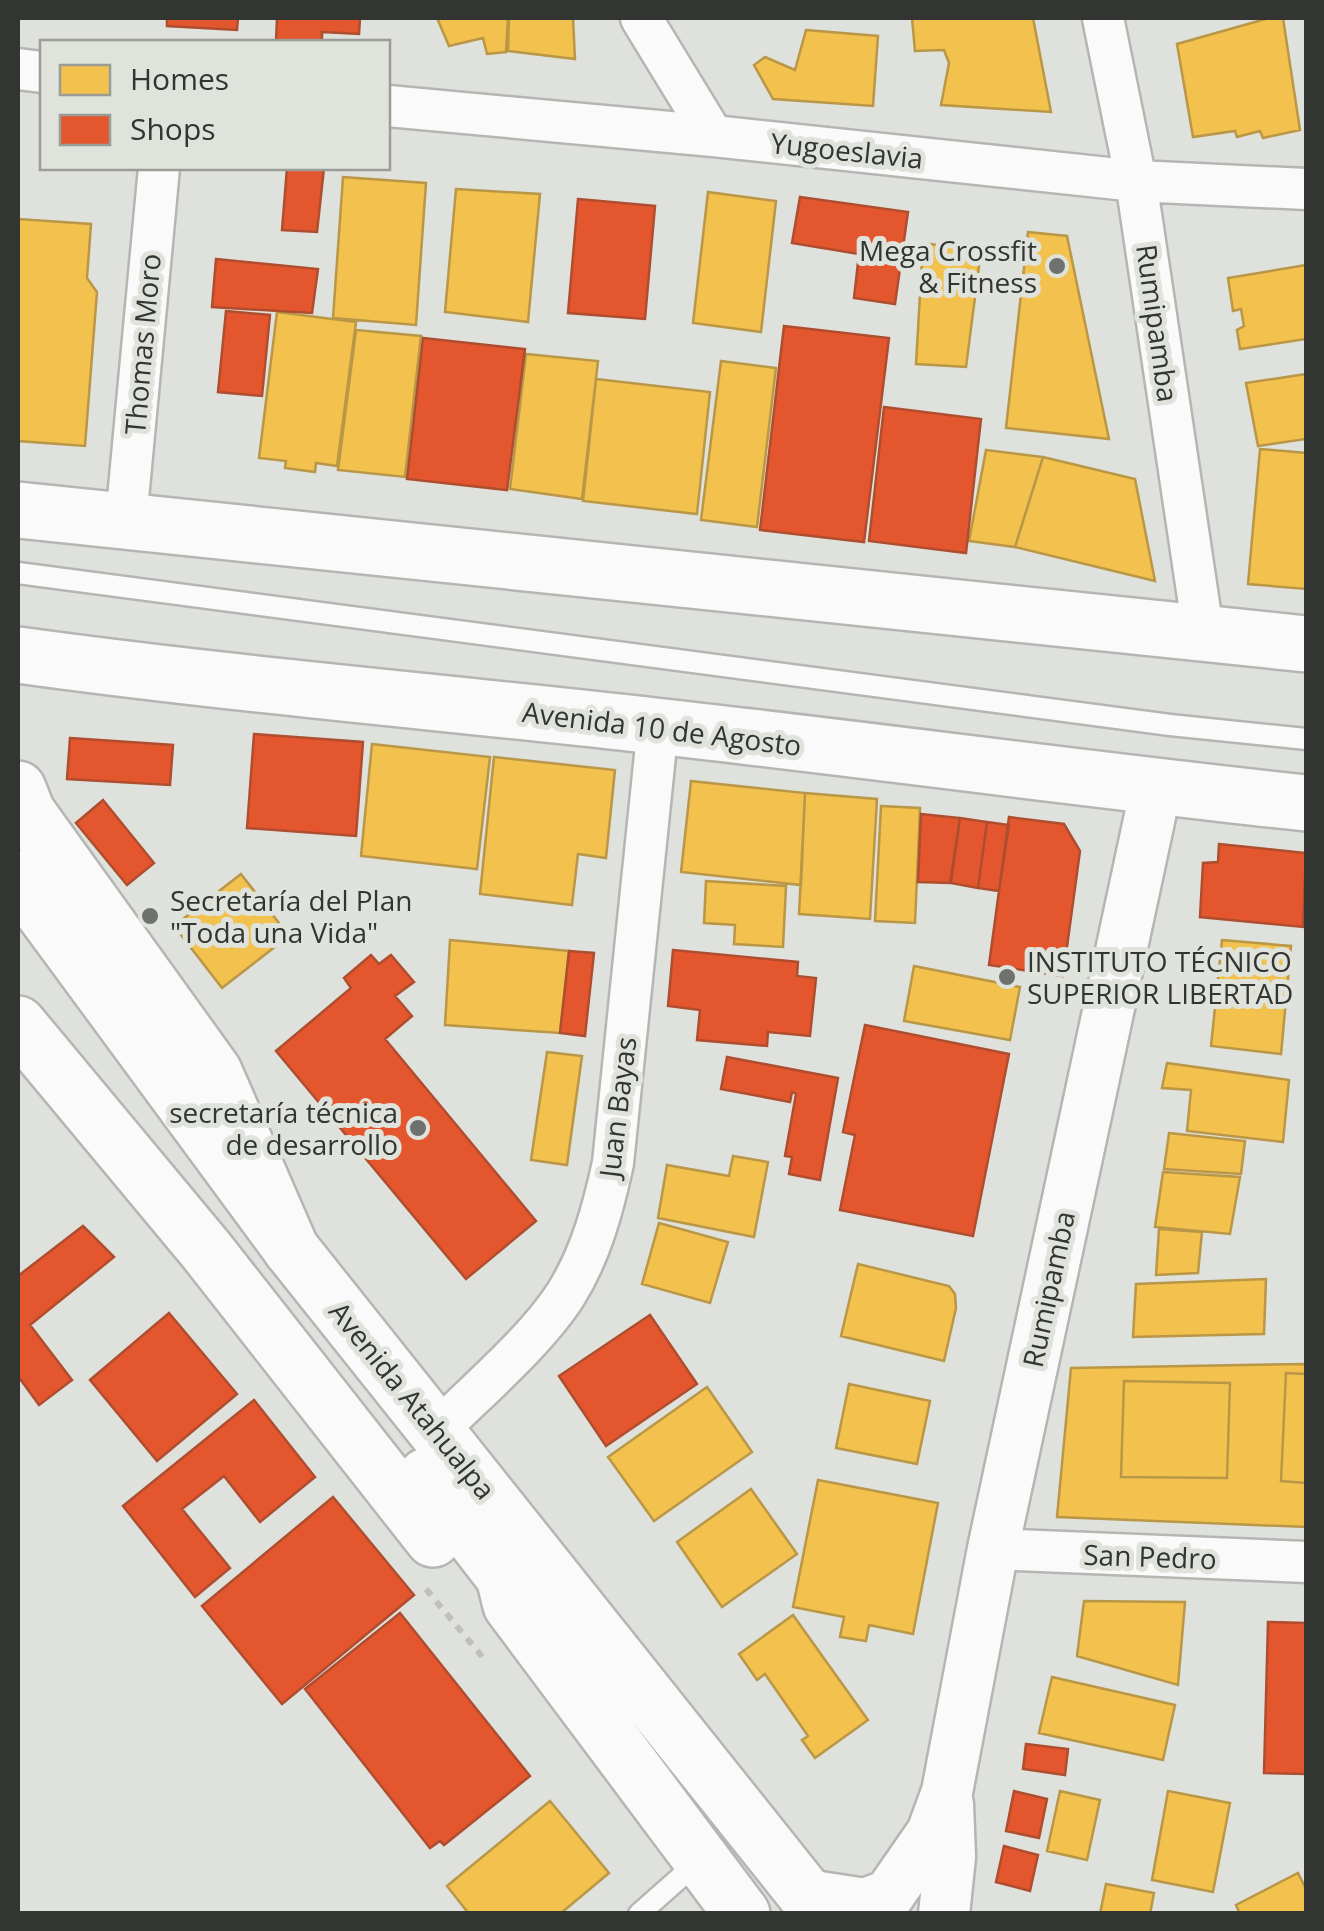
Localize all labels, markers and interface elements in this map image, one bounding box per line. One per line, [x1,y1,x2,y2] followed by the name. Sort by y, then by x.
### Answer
[40,40,390,170] legend
[130,58,229,99] text: Homes
[130,108,216,149] text: Shops
[769,123,925,177] street label: Yugoeslavia
[859,231,1037,301] place label: Mega Crossfit & Fitness
[1128,242,1188,404] street label: Rumipamba
[115,252,169,436] street label: Thomas Moro
[1046,255,1068,277] marker: Mega Crossfit & Fitness
[520,692,804,764] street label: Avenida 10 de Agosto
[170,881,412,951] place label: Secretaría del Plan "Toda una Vida"
[139,905,161,927] marker: Secretaría del Plan "Toda una Vida"
[1027,942,1293,1012] place label: INSTITUTO TÉCNICO SUPERIOR LIBERTAD
[996,966,1018,988] marker: INSTITUTO TÉCNICO SUPERIOR LIBERTAD
[589,1035,644,1182] street label: Juan Bayas
[169,1093,398,1163] place label: secretaría técnica de desarrollo
[407,1117,429,1139] marker: secretaría técnica de desarrollo
[1013,1207,1083,1371] street label: Rumipamba
[321,1293,505,1507] street label: Avenida Atahualpa
[1083,1535,1217,1577] street label: San Pedro

